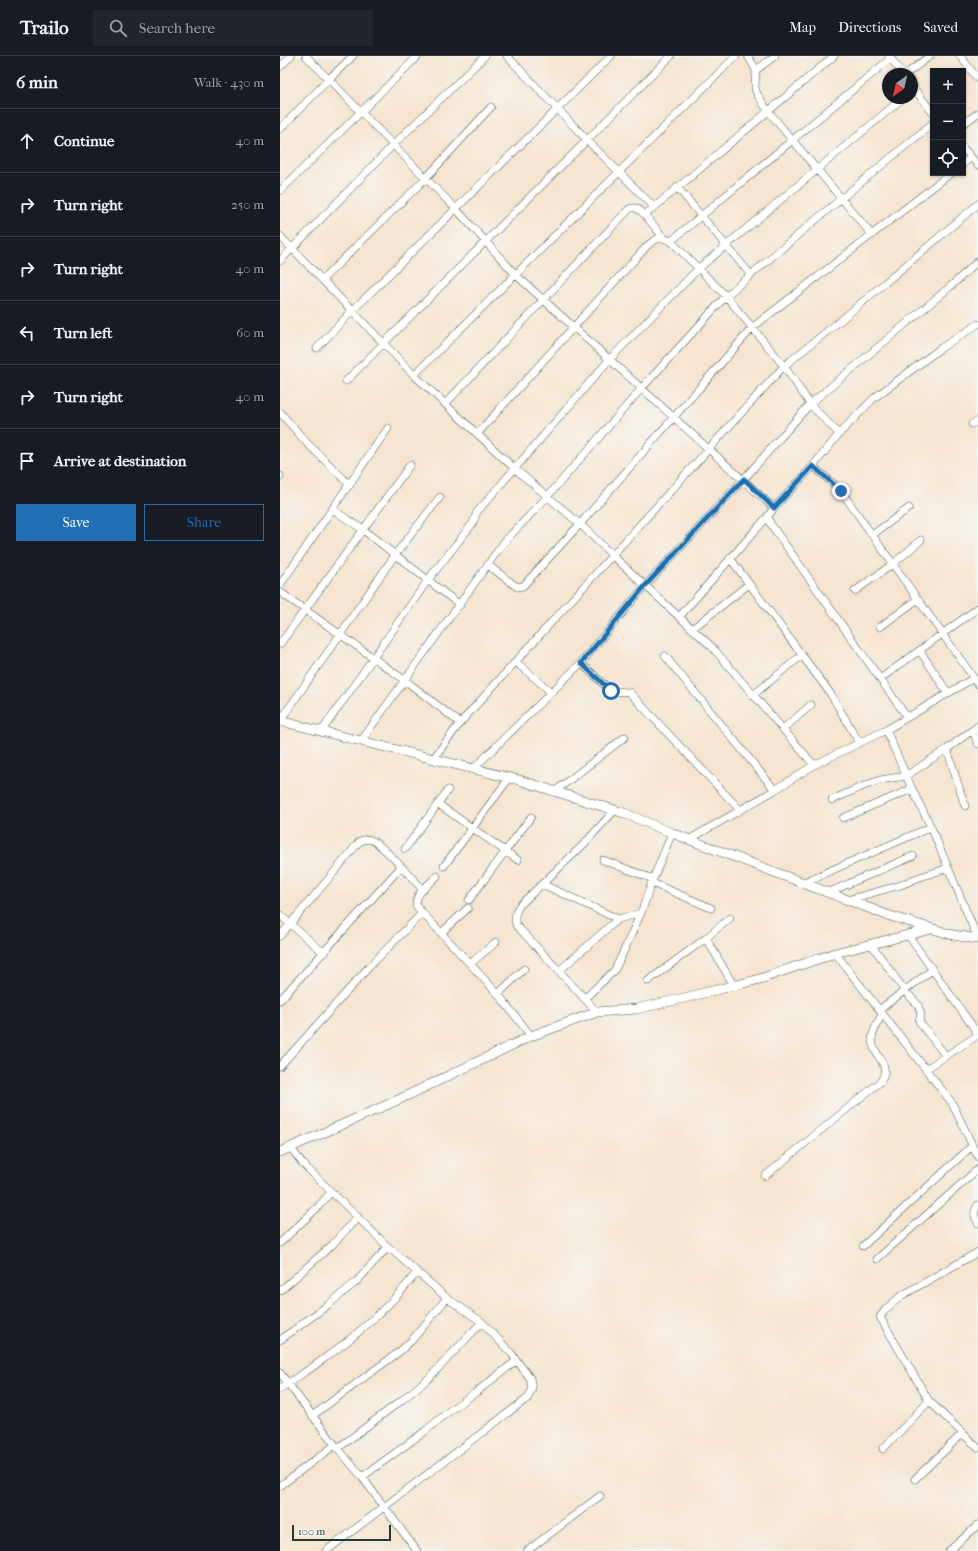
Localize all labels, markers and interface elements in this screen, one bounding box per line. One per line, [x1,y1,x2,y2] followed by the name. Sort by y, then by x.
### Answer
[93,10,373,46] search box
[20,17,69,39] text: Trailo
[107,17,129,39] icon: search
[139,19,215,37] text: Search here
[789,19,816,36] text: Map
[838,19,901,36] text: Directions
[923,19,958,36] text: Saved
[882,68,918,104] north arrow
[930,68,966,176] map controls
[930,68,966,104] button: +
[16,72,58,92] text: 6 min
[194,75,264,90] text: Walk · 430 m
[930,104,966,140] button: −
[16,130,38,152] icon: ahead
[54,132,114,150] text: Continue
[236,133,264,148] text: 40 m
[930,140,966,176] button: locate
[16,194,38,216] icon: right
[54,196,123,214] text: Turn right
[231,197,264,212] text: 250 m
[16,258,38,280] icon: right
[54,260,123,278] text: Turn right
[236,261,264,276] text: 40 m
[16,322,38,344] icon: left
[54,324,112,342] text: Turn left
[236,325,264,340] text: 60 m
[16,386,38,408] icon: right
[54,388,123,406] text: Turn right
[236,389,264,404] text: 40 m
[16,450,38,472] icon: arrive
[54,452,186,470] text: Arrive at destination
[832,482,850,500] route end
[16,504,136,541] button: Save
[144,504,264,541] button: Share
[602,682,620,700] route start
[292,1523,391,1542] scale bar
[298,1525,326,1538] text: 100 m

